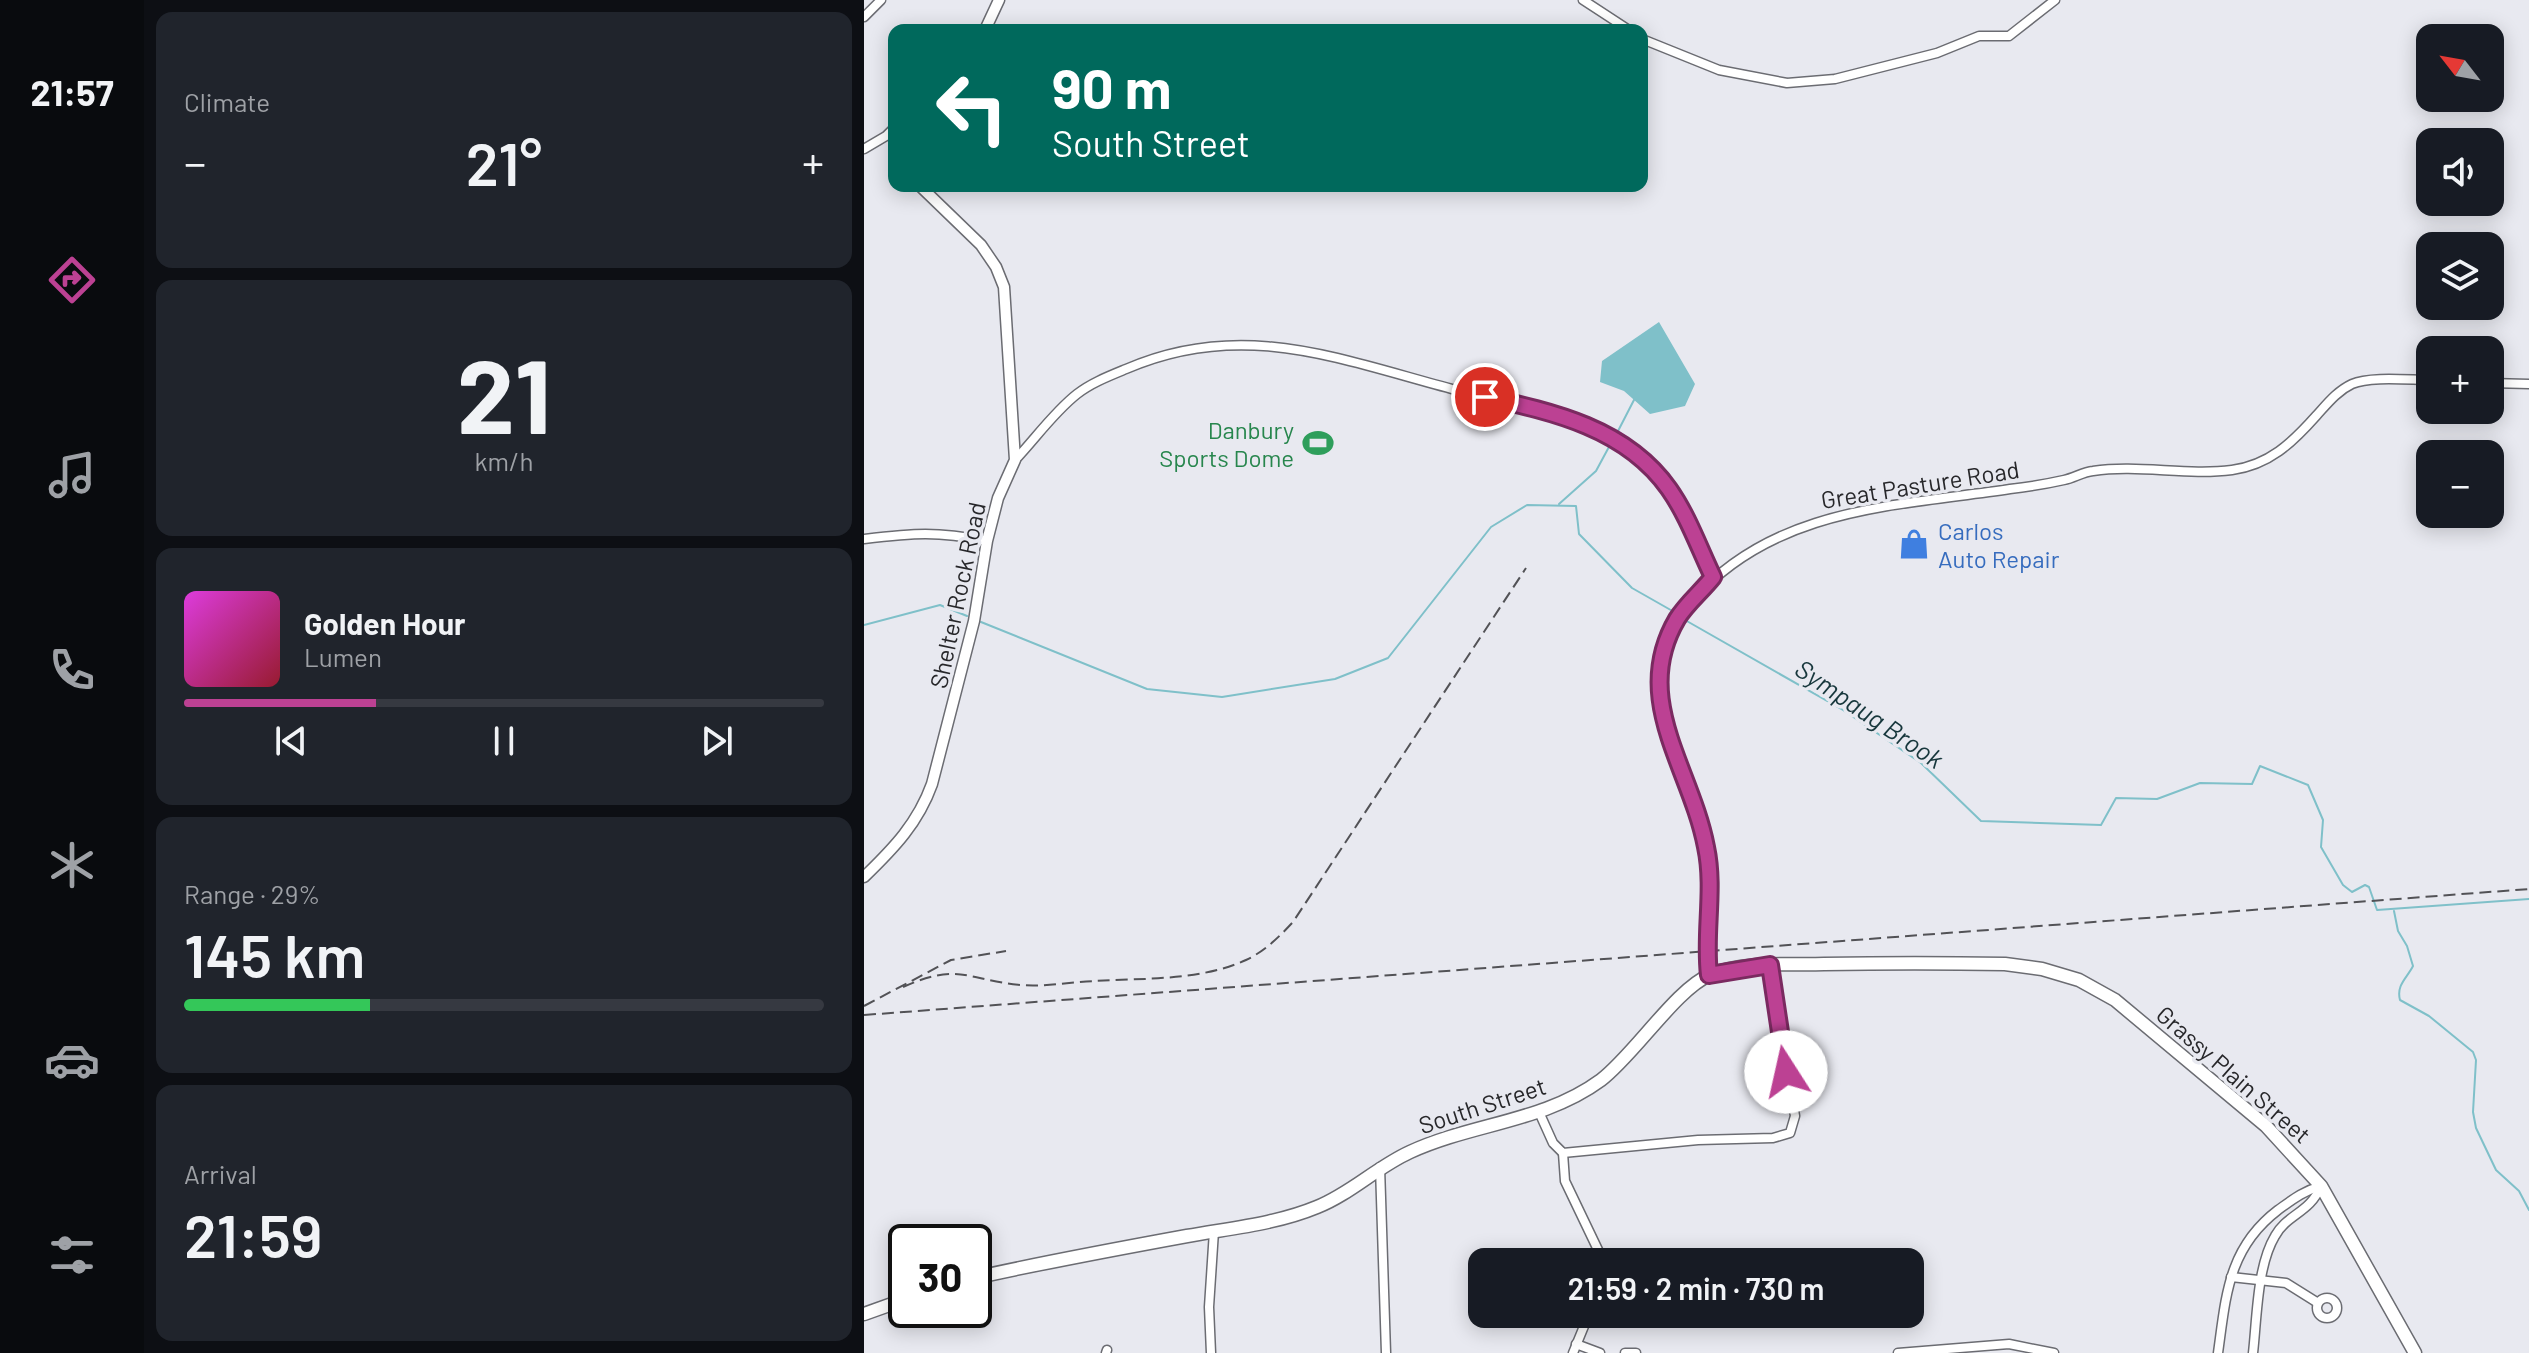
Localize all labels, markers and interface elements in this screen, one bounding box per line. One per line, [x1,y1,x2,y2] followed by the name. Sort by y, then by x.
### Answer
[2416,24,2504,112] north arrow
[2416,24,2504,528] map controls
[1052,53,1172,120] text: 90 m
[920,56,1024,160] icon: left
[30,70,114,113] text: 21:57
[184,86,270,117] text: Climate
[1052,121,1250,164] text: South Street
[466,126,542,198] text: 21°
[2416,128,2504,216] button: sound
[184,135,206,188] text: −
[802,135,824,188] text: +
[2416,232,2504,320] button: layers
[44,252,100,308] icon: directions
[457,330,551,455] text: 21
[2416,336,2504,424] button: +
[1451,363,1519,431] pin
[1463,375,1507,419] icon: arrive
[1159,415,1294,472] place label: Danbury Sports Dome
[1301,426,1335,460] sports icon: Danbury Sports Dome
[2416,440,2504,528] button: −
[475,445,533,476] text: km/h
[44,447,100,503] icon: music
[1819,454,2021,514] street label: Great Pasture Road
[923,499,991,691] street label: Shelter Rock Road
[1938,516,2060,573] place label: Carlos Auto Repair
[1897,527,1931,561] shop icon: Carlos Auto Repair
[304,605,466,641] text: Golden Hour
[304,641,382,672] text: Lumen
[44,642,100,698] icon: phone
[1790,652,1950,774] water label: Sympaug Brook
[269,719,313,763] icon: previous
[482,719,526,763] icon: pause
[695,719,739,763] icon: next
[44,837,100,893] icon: climate
[184,878,320,909] text: Range · 29%
[184,918,365,990] text: 145 km
[2151,999,2317,1149] street label: Grassy Plain Street
[1744,1030,1828,1114] position arrow
[44,1032,100,1088] icon: car
[1415,1071,1549,1139] street label: South Street
[184,1158,257,1189] text: Arrival
[184,1198,322,1270] text: 21:59
[888,1224,992,1328] speed limit sign: 30
[44,1227,100,1283] icon: filters
[1568,1270,1824,1306] text: 21:59 · 2 min · 730 m

